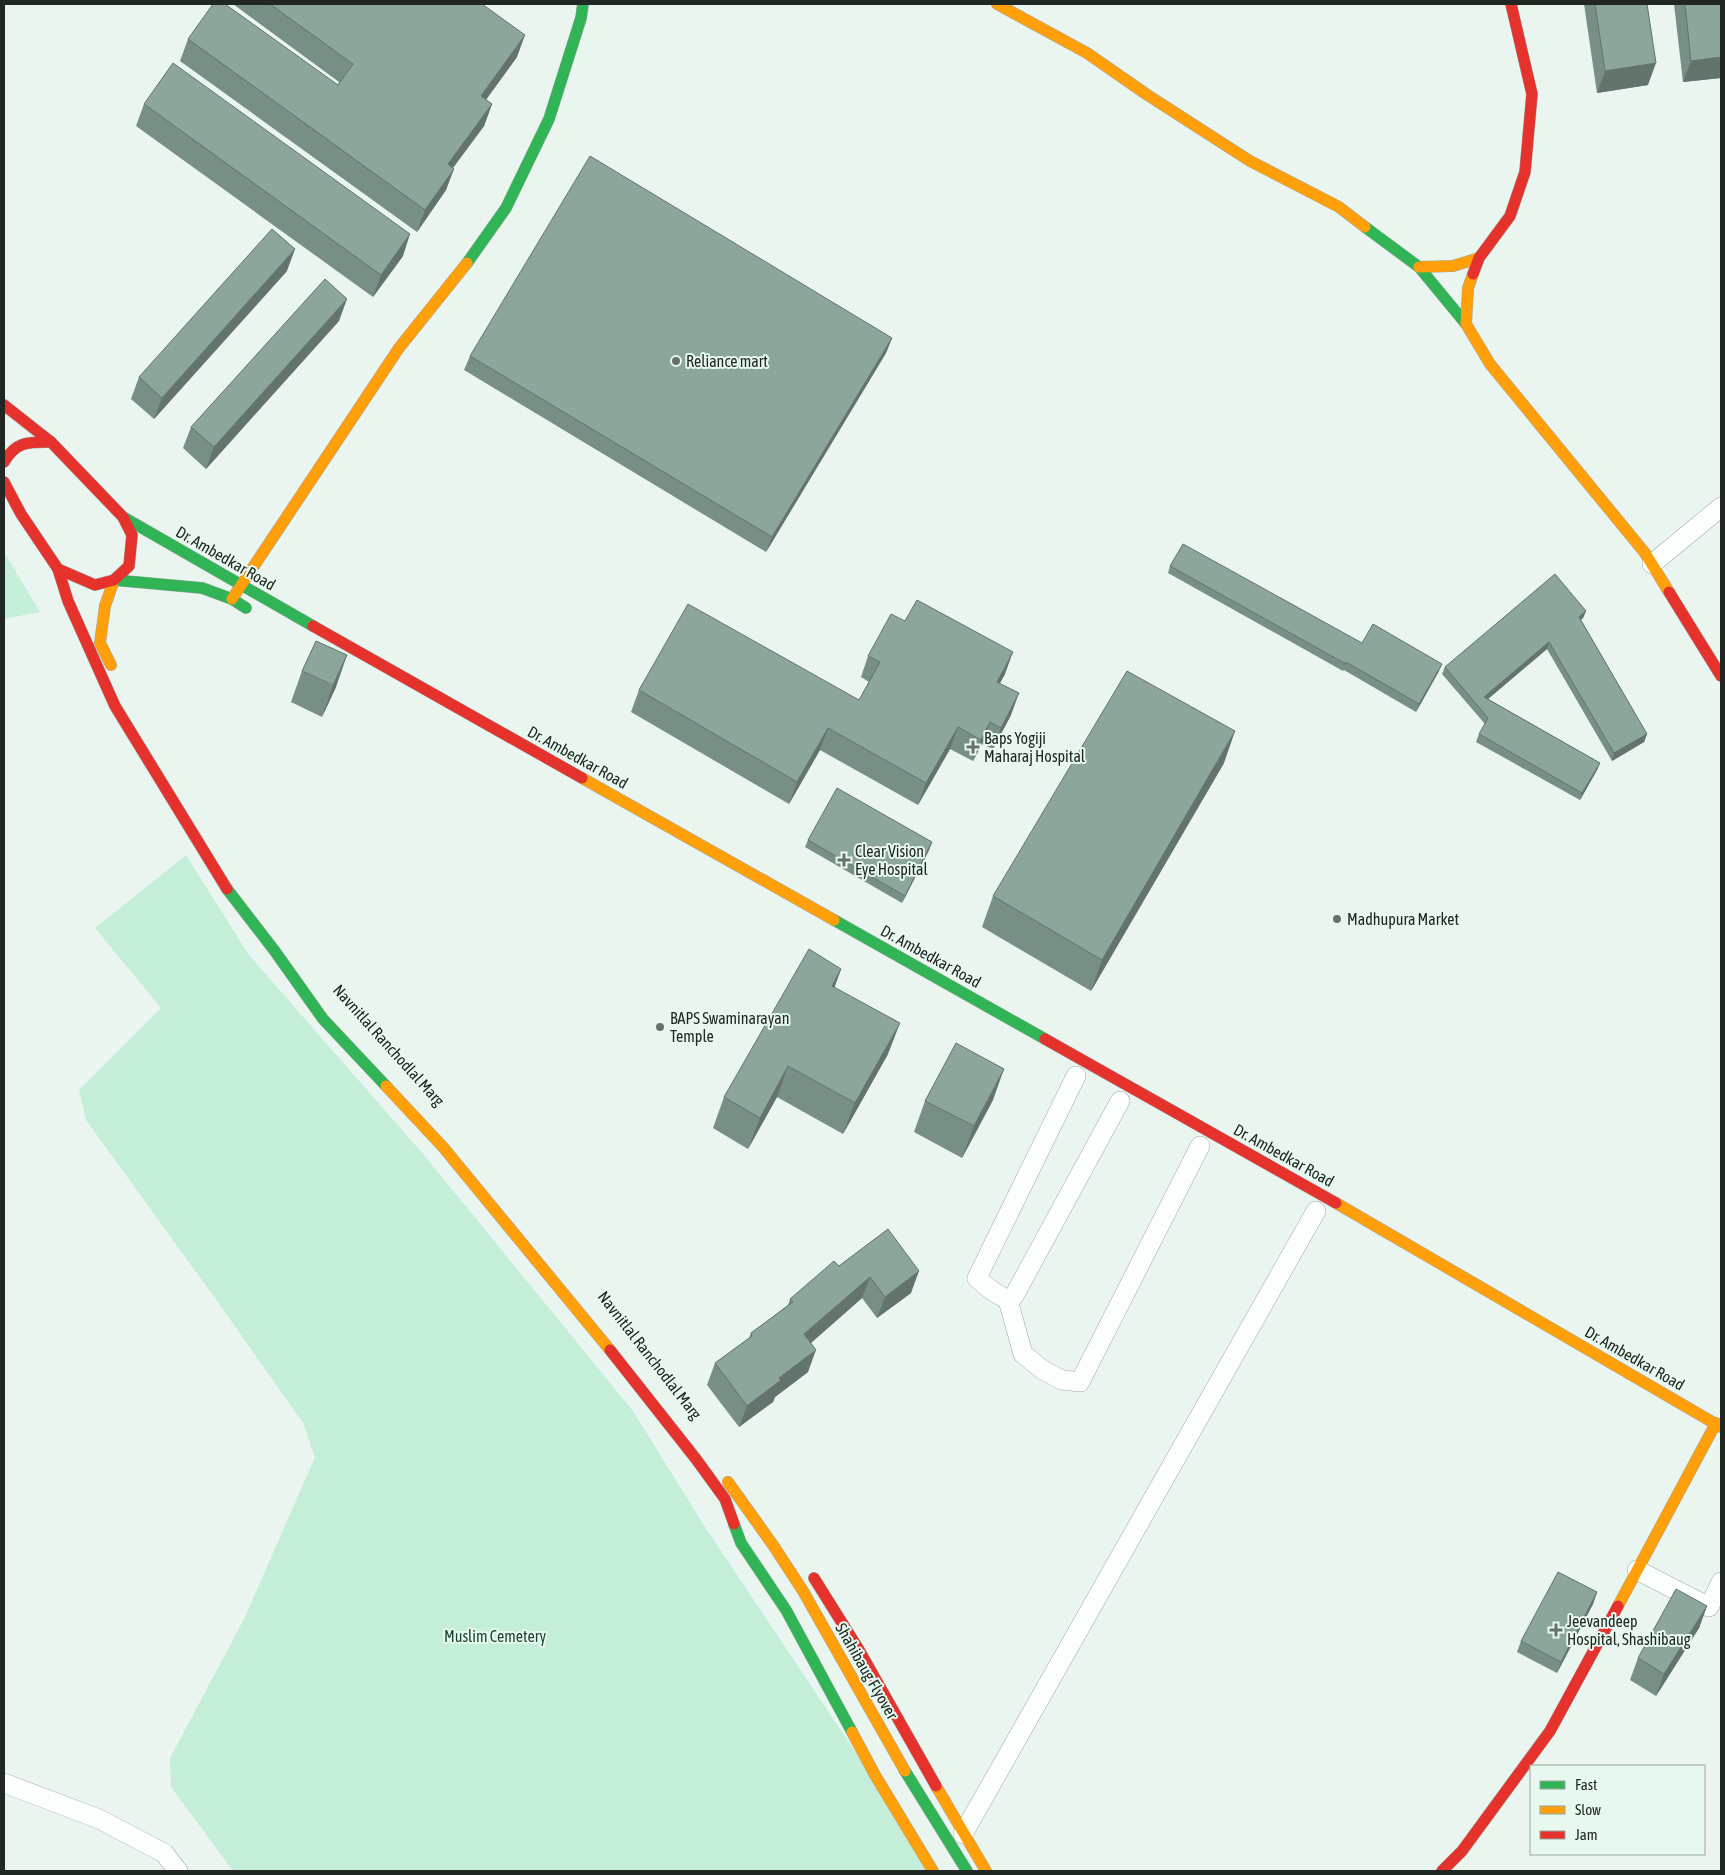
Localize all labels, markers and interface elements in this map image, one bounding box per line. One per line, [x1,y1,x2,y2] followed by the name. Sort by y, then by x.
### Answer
[686,352,768,370] place label: Reliance mart
[670,355,682,367] marker: Reliance mart
[173,522,279,594] street label: Dr. Ambedkar Road
[525,722,631,792] street label: Dr. Ambedkar Road
[984,729,1086,766] place label: Baps Yogiji Maharaj Hospital
[966,740,980,754] marker: Baps Yogiji Maharaj Hospital
[855,842,928,879] place label: Clear Vision Eye Hospital
[837,853,851,867] marker: Clear Vision Eye Hospital
[1347,910,1459,929] place label: Madhupura Market
[1331,913,1343,925] marker: Madhupura Market
[878,921,984,991] street label: Dr. Ambedkar Road
[329,981,448,1110] street label: Navnitlal Ranchodlal Marg
[670,1009,789,1046] place label: BAPS Swaminarayan Temple
[654,1021,666,1033] marker: BAPS Swaminarayan Temple
[1231,1120,1337,1190] street label: Dr. Ambedkar Road
[594,1288,705,1423] street label: Navnitlal Ranchodlal Marg
[1582,1322,1688,1394] street label: Dr. Ambedkar Road
[1567,1612,1691,1649] place label: Jeevandeep Hospital, Shashibaug
[831,1620,902,1723] street label: Shahibaug Flyover
[1549,1623,1563,1637] marker: Jeevandeep Hospital, Shashibaug
[444,1627,546,1646] park label: Muslim Cemetery
[1530,1765,1705,1855] legend
[1575,1776,1597,1793] text: Fast
[1575,1801,1601,1818] text: Slow
[1575,1826,1598,1843] text: Jam

